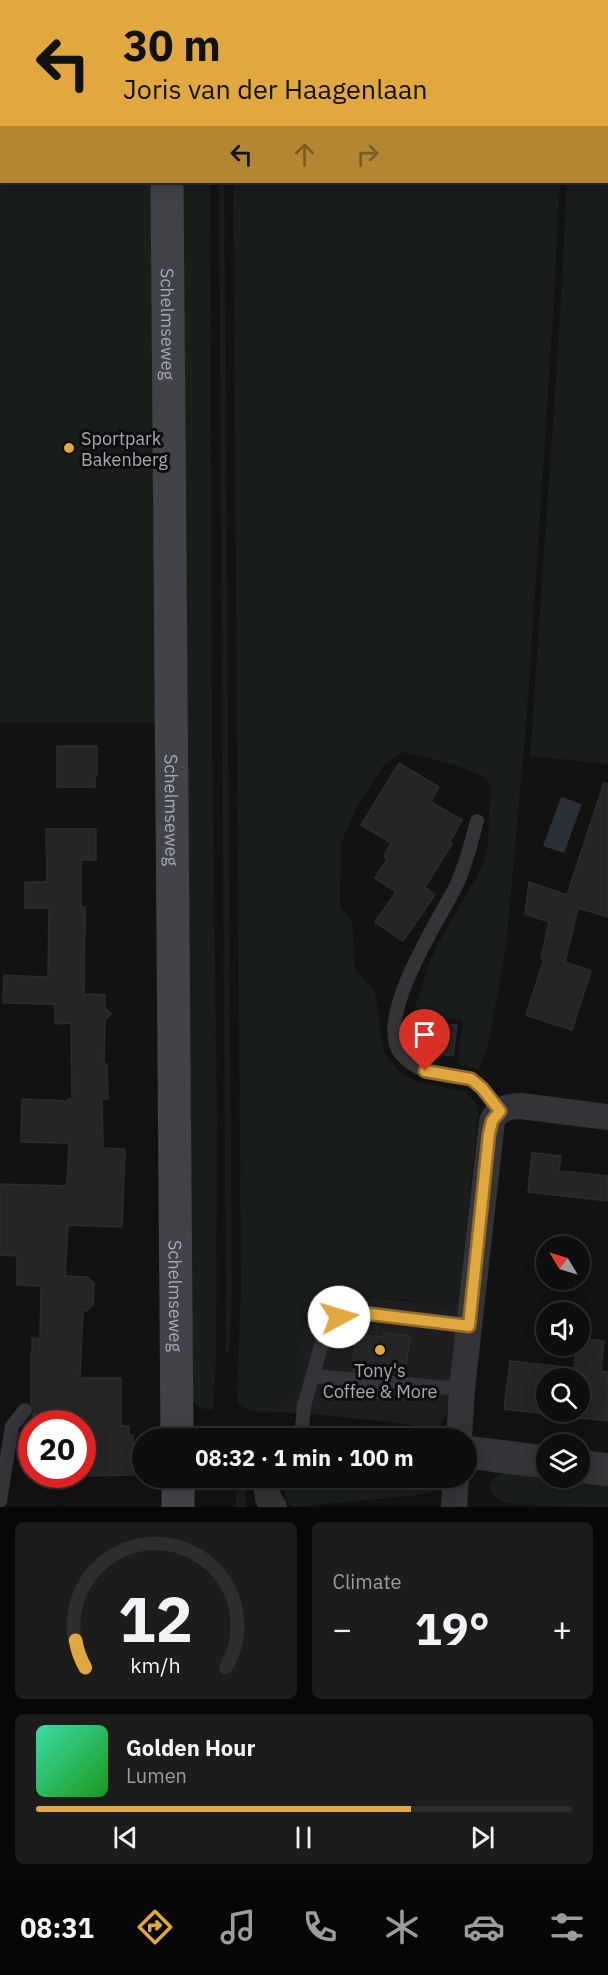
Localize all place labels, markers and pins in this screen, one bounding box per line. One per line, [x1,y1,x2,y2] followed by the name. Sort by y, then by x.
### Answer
[81,427,168,471] place label: Sportpark Bakenberg
[62,441,76,455] marker: Sportpark Bakenberg
[399,1009,450,1071] pin
[373,1343,387,1357] marker: Tony's Coffee & More
[323,1359,437,1403] place label: Tony's Coffee & More

